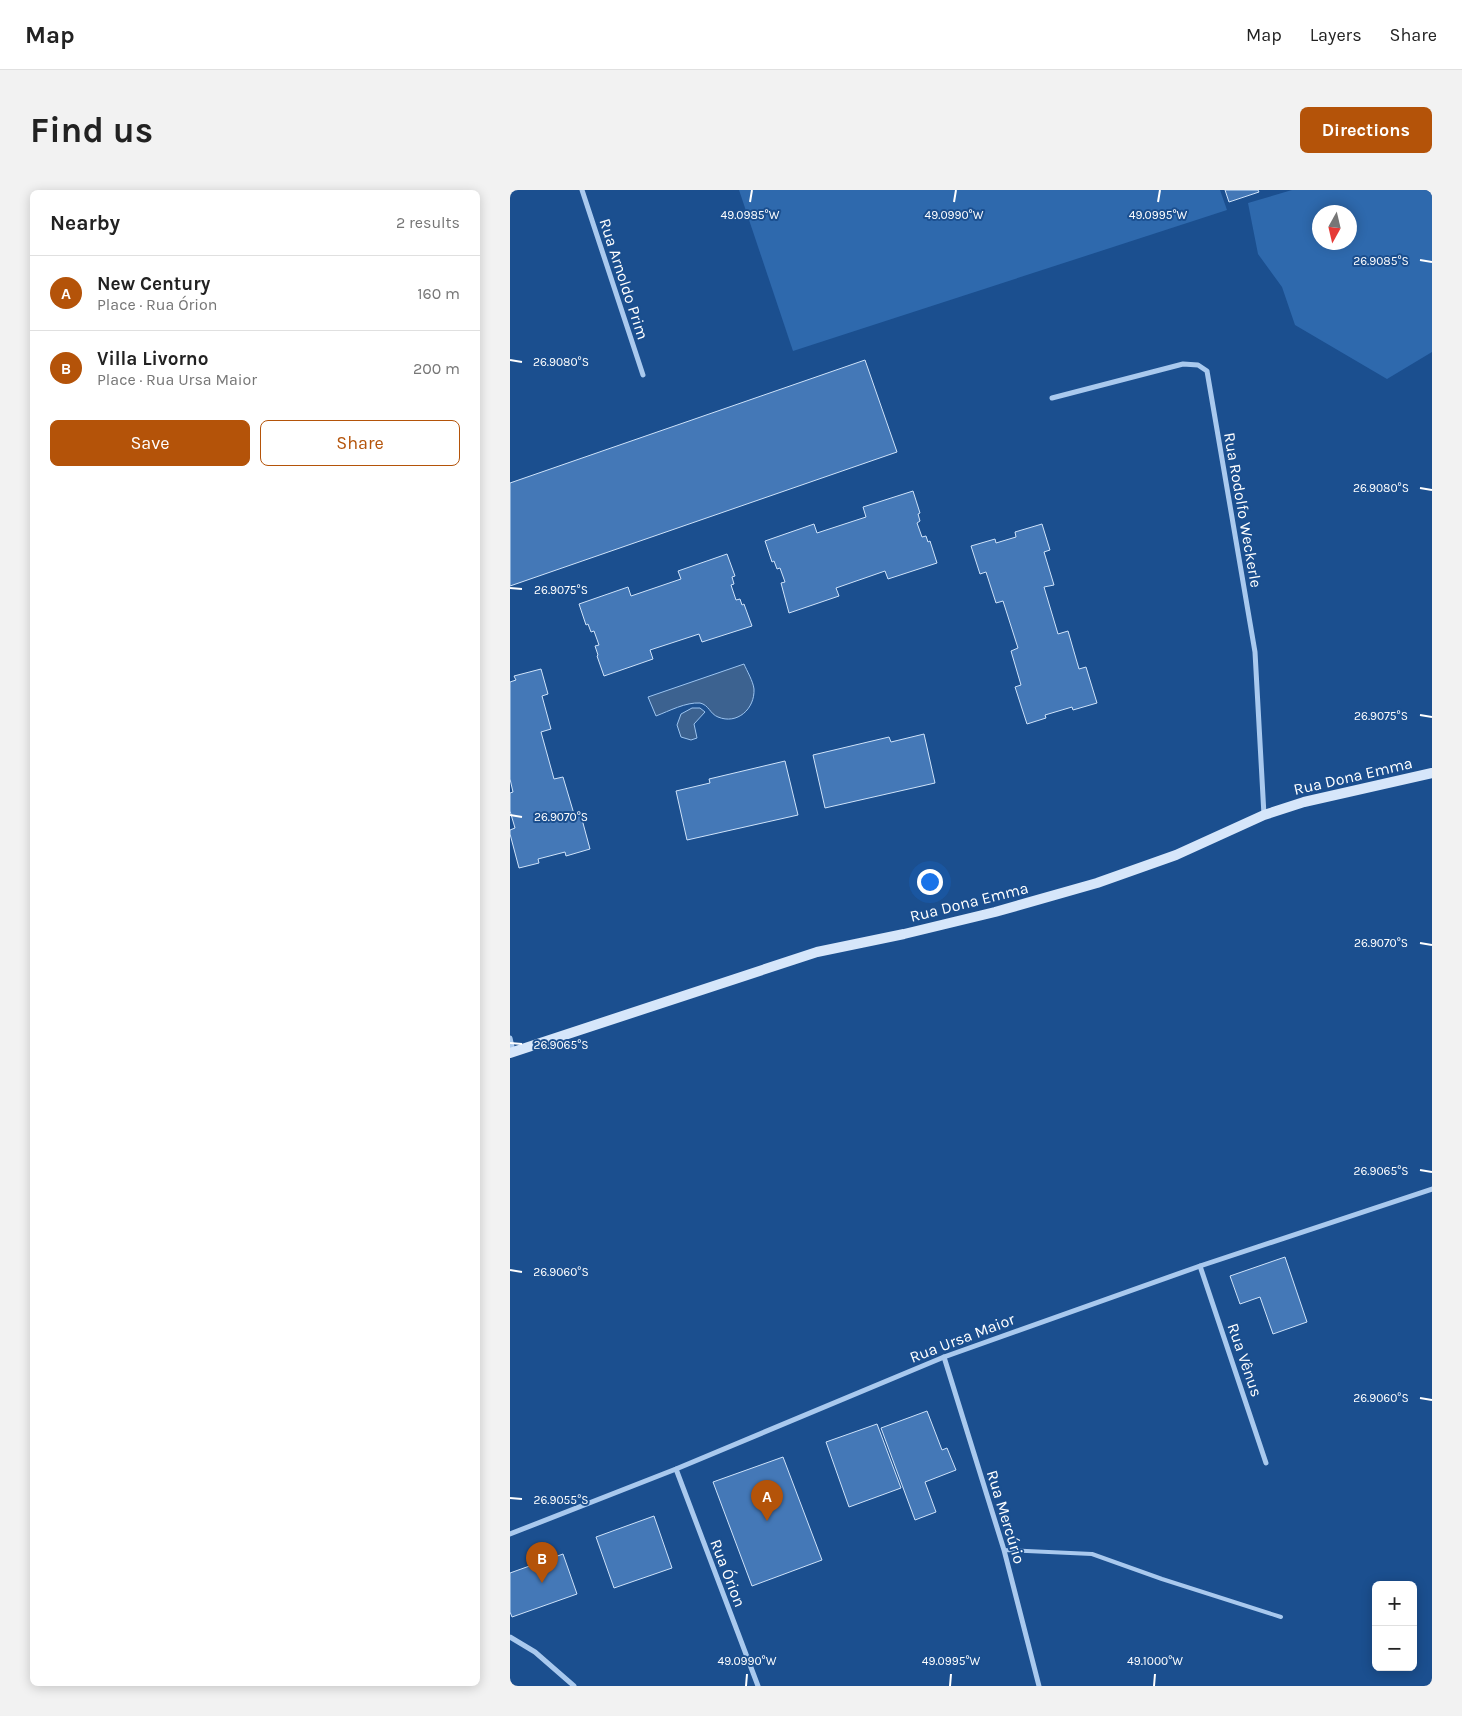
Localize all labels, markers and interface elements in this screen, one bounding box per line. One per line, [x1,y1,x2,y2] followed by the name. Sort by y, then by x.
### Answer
[25,21,75,49] text: Map
[1246,24,1282,46] text: Map
[1310,24,1362,46] text: Layers
[1390,24,1437,46] text: Share
[1300,107,1432,153] button: Directions
[30,110,153,151] text: Find us
[1312,205,1357,250] north arrow
[721,208,780,222] text: 49.0985°W
[925,208,984,222] text: 49.0990°W
[1129,208,1187,222] text: 49.0995°W
[50,211,120,235] text: Nearby
[396,213,460,232] text: 2 results
[595,216,653,342] street label: Rua Arnoldo Prim
[1353,254,1409,268] text: 26.9085°S
[97,273,210,295] text: New Century
[61,284,71,303] text: A
[417,284,460,303] text: 160 m
[97,295,217,314] text: Place · Rua Órion
[97,348,208,370] text: Villa Livorno
[533,355,589,369] text: 26.9080°S
[61,359,71,378] text: B
[413,359,460,378] text: 200 m
[97,370,257,389] text: Place · Rua Ursa Maior
[50,420,250,466] button: Save
[260,420,460,466] button: Share
[1220,431,1266,589] street label: Rua Rodolfo Weckerle
[1353,481,1409,495] text: 26.9080°S
[534,583,588,597] text: 26.9075°S
[1354,709,1408,723] text: 26.9075°S
[1292,753,1414,799] street label: Rua Dona Emma
[534,810,588,824] text: 26.9070°S
[917,869,943,895] your location
[908,878,1030,926] street label: Rua Dona Emma
[1354,936,1408,950] text: 26.9070°S
[533,1038,589,1052] text: 26.9065°S
[1353,1164,1409,1178] text: 26.9065°S
[533,1265,589,1279] text: 26.9060°S
[907,1309,1017,1367] street label: Rua Ursa Maior
[1224,1321,1266,1399] street label: Rua Vênus
[1353,1391,1409,1405] text: 26.9060°S
[983,1468,1029,1566] street label: Rua Mercúrio
[751,1480,783,1521] pin: A
[534,1493,588,1507] text: 26.9055°S
[706,1536,750,1610] street label: Rua Órion
[526,1542,558,1583] pin: B
[1372,1581,1417,1671] map controls
[1372,1581,1417,1626] button: +
[1372,1626,1417,1671] button: −
[718,1654,777,1668] text: 49.0990°W
[922,1654,980,1668] text: 49.0995°W
[1127,1654,1183,1668] text: 49.1000°W

